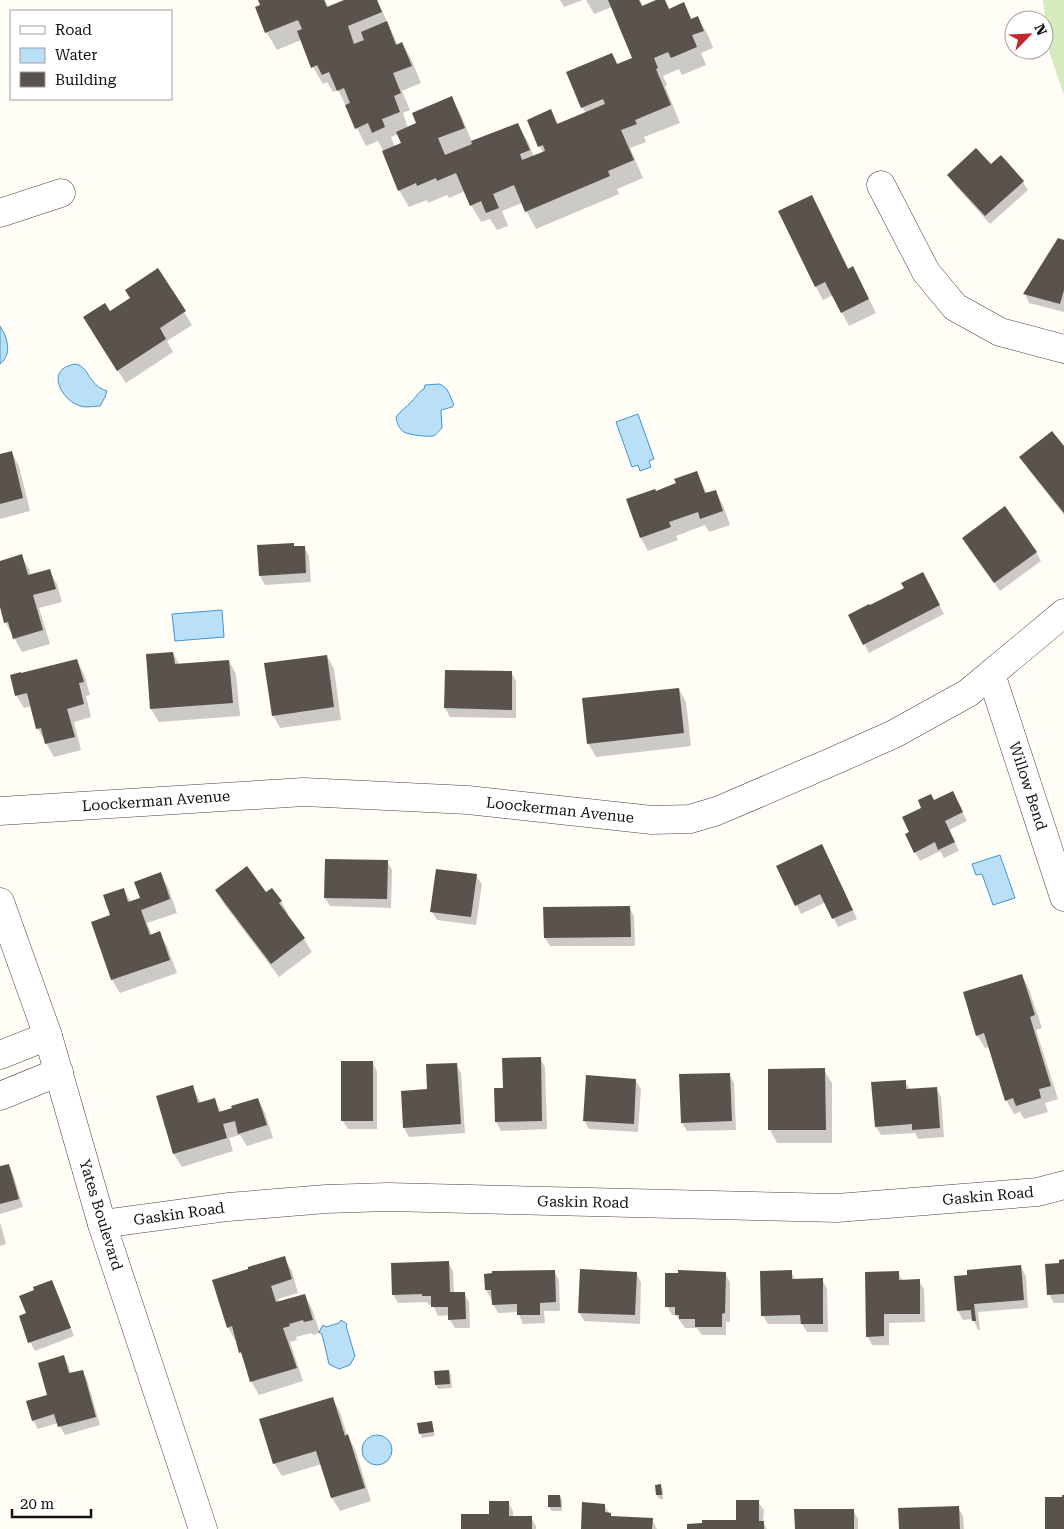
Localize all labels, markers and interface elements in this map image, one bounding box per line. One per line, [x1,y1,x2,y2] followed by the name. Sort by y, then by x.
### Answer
[10,10,172,100] legend
[1004,10,1054,60] north arrow
[55,21,92,39] text: Road
[1031,22,1050,38] text: N
[55,46,97,64] text: Water
[55,71,117,89] text: Building
[1005,739,1051,833] street label: Willow Bend
[81,787,231,815] street label: Loockerman Avenue
[485,793,635,827] street label: Loockerman Avenue
[76,1157,127,1273] street label: Yates Boulevard
[941,1183,1035,1209] street label: Gaskin Road
[537,1192,629,1212] street label: Gaskin Road
[132,1199,226,1229] street label: Gaskin Road
[12,1486,91,1518] scale bar
[20,1495,55,1513] text: 20 m

